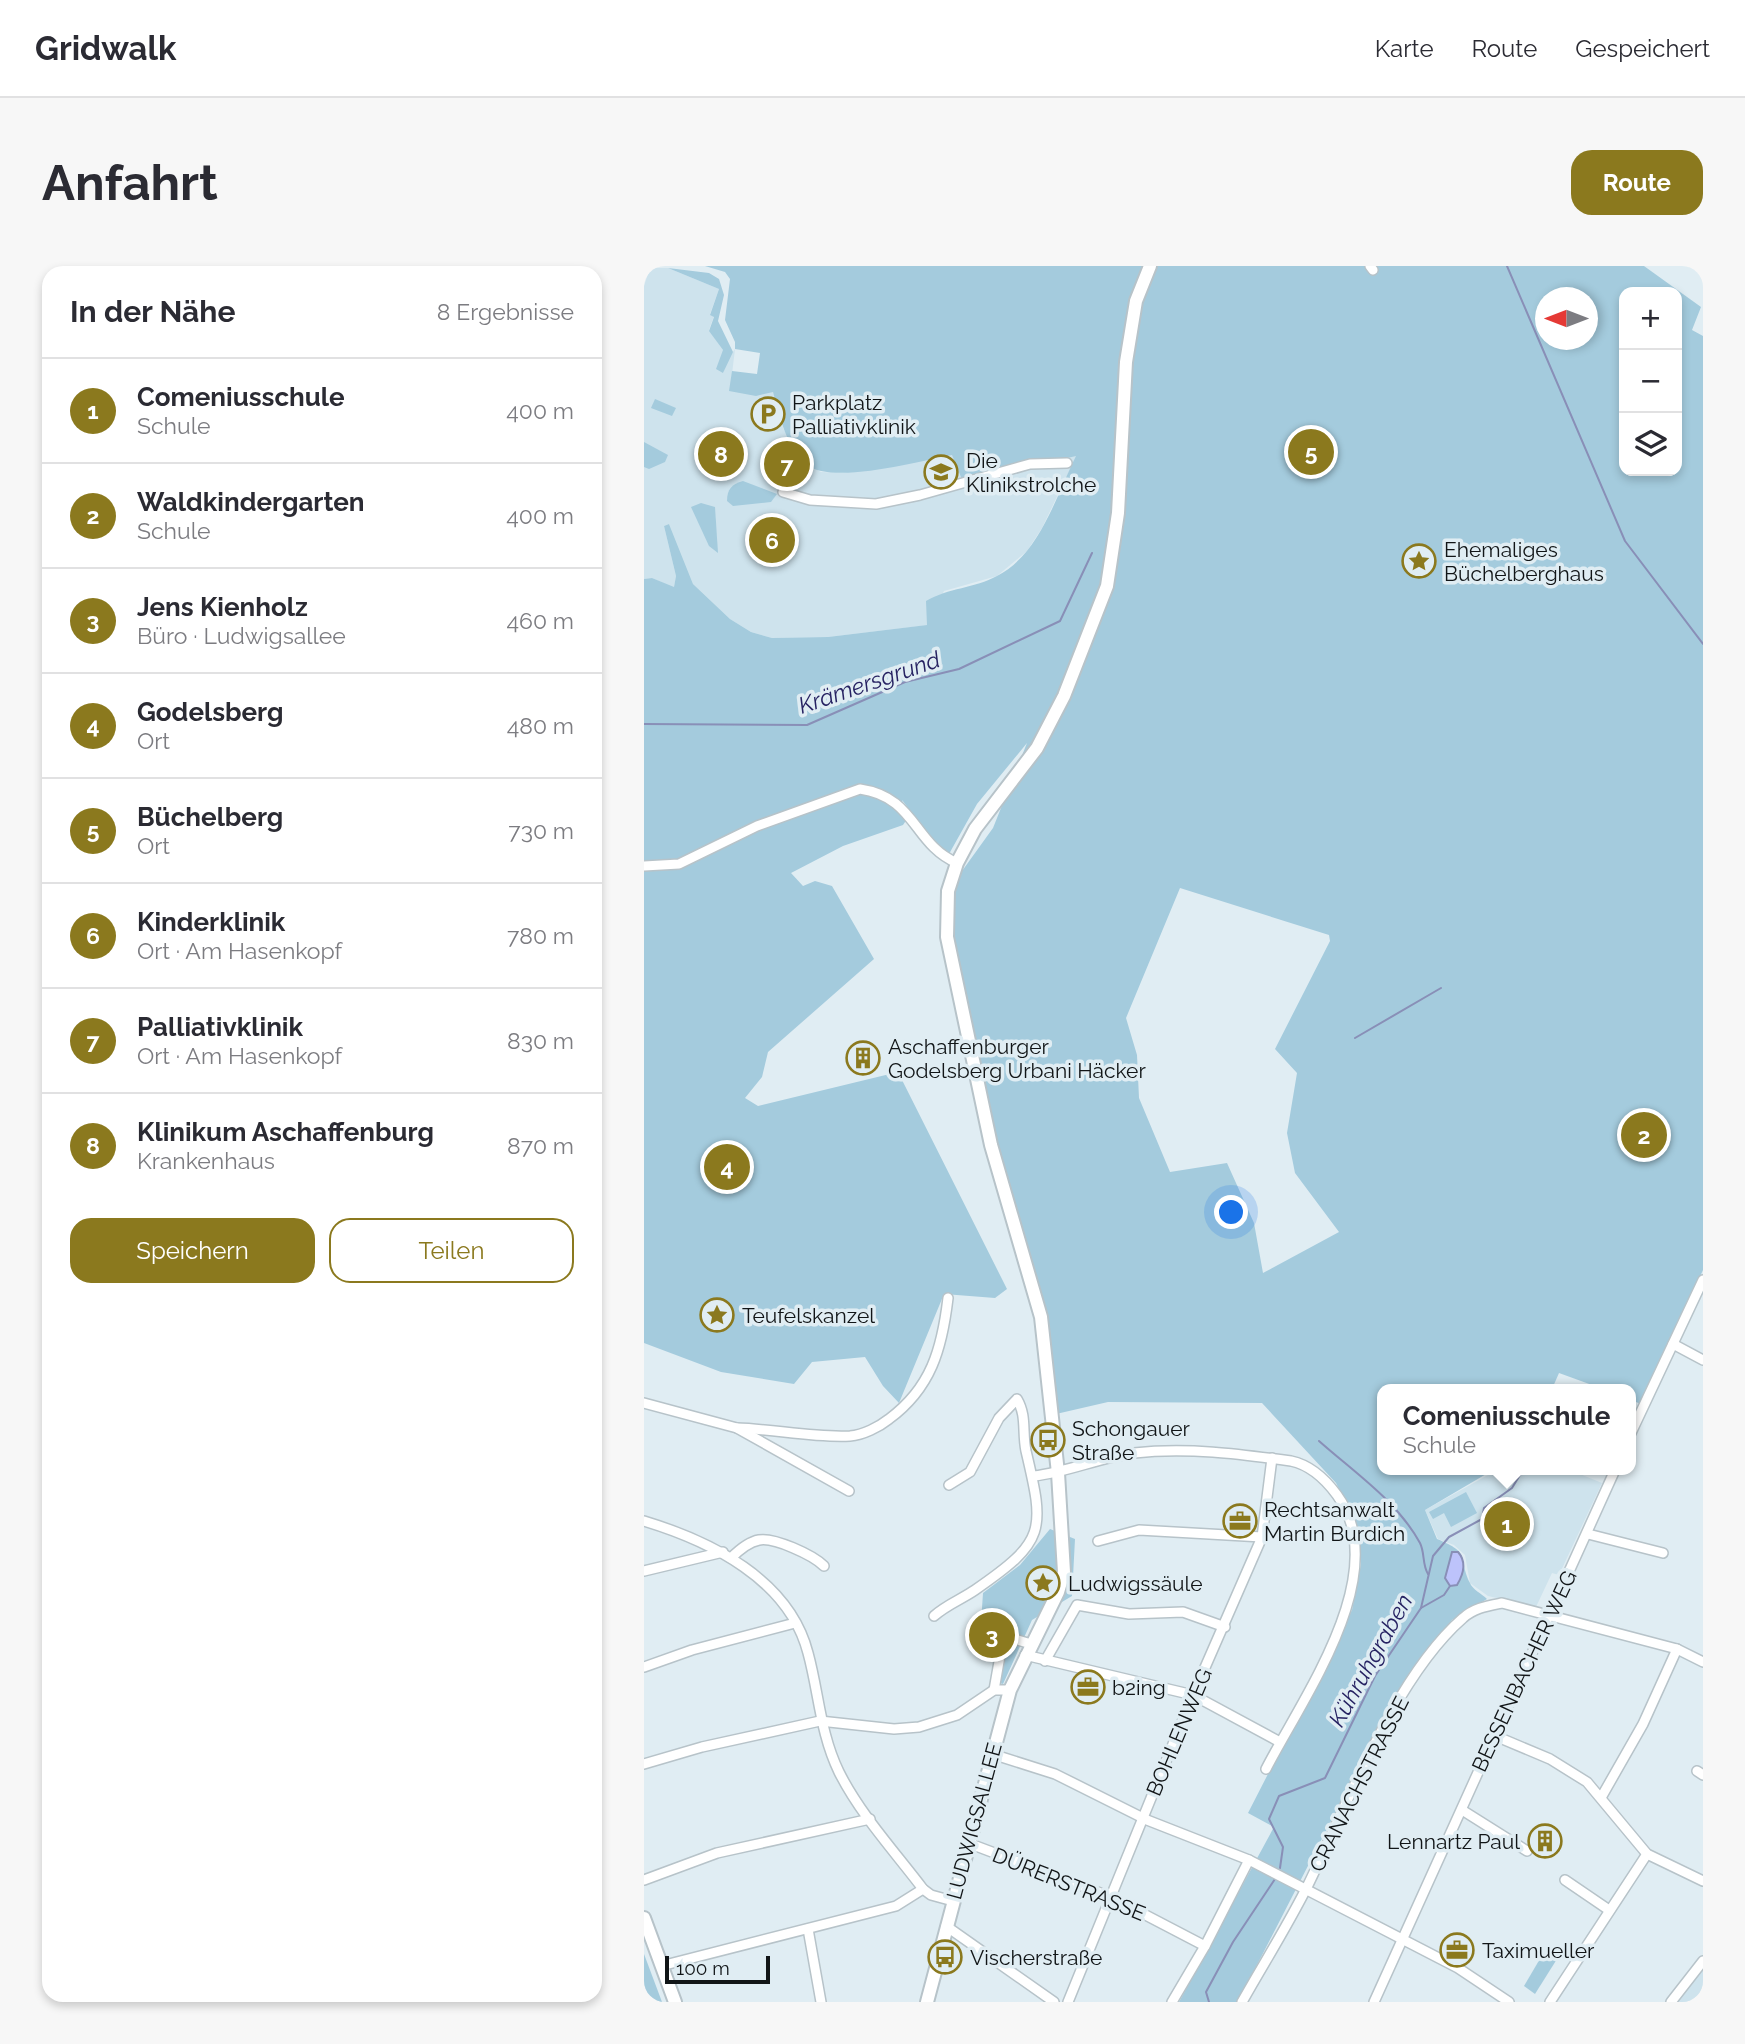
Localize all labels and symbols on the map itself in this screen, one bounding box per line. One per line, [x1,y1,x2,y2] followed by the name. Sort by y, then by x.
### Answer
[1535,287,1598,350] north arrow
[792,390,916,439] place label: Parkplatz Palliativklinik
[749,395,787,433] parking icon: Parkplatz Palliativklinik
[1288,426,1334,478] pin: 5
[698,428,744,480] pin: 8
[764,438,810,490] pin: 7
[966,448,1096,497] place label: Die Klinikstrolche
[922,453,960,491] school or university icon: Die Klinikstrolche
[749,514,795,566] pin: 6
[1444,537,1604,586] place label: Ehemaliges Büchelberghaus
[1400,542,1438,580] place icon: Ehemaliges Büchelberghaus
[795,645,944,719] water label: Krämersgrund
[888,1034,1146,1083] place label: Aschaffenburger Godelsberg Urbani Häcker
[844,1039,882,1077] building icon: Aschaffenburger Godelsberg Urbani Häcker
[1621,1109,1667,1161] pin: 2
[704,1141,750,1193] pin: 4
[1214,1195,1248,1229] your location
[698,1296,736,1334] place icon: Teufelskanzel
[742,1303,875,1328] place label: Teufelskanzel
[1072,1416,1190,1465] place label: Schongauer Straße
[1029,1421,1067,1459] bus stop icon: Schongauer Straße
[1264,1497,1405,1546] place label: Rechtsanwalt Martin Burdich
[1484,1498,1530,1550] pin: 1
[1221,1502,1259,1540] office icon: Rechtsanwalt Martin Burdich
[1024,1564,1062,1602] place icon: Ludwigssäule
[1466,1566,1582,1776] street label: BESSENBACHER WEG
[1068,1571,1203,1596] place label: Ludwigssäule
[1322,1589,1418,1731] water label: Kühruhgraben
[969,1609,1015,1661] pin: 3
[1141,1665,1217,1799] street label: BOHLENWEG
[1069,1668,1107,1706] office icon: b2ing
[1112,1675,1166,1700] place label: b2ing
[1304,1692,1414,1876] street label: CRANACHSTRASSE
[941,1740,1007,1902] street label: LUDWIGSALLEE
[1526,1822,1564,1860] building icon: Lennartz Paul
[1387,1829,1520,1854] place label: Lennartz Paul
[989,1842,1149,1926] street label: DÜRERSTRASSE
[1438,1931,1476,1969] office icon: Taximueller
[926,1938,964,1976] bus stop icon: Vischerstraße
[1482,1938,1595,1963] place label: Taximueller
[970,1945,1102,1970] place label: Vischerstraße
[665,1953,770,1985] scale bar

